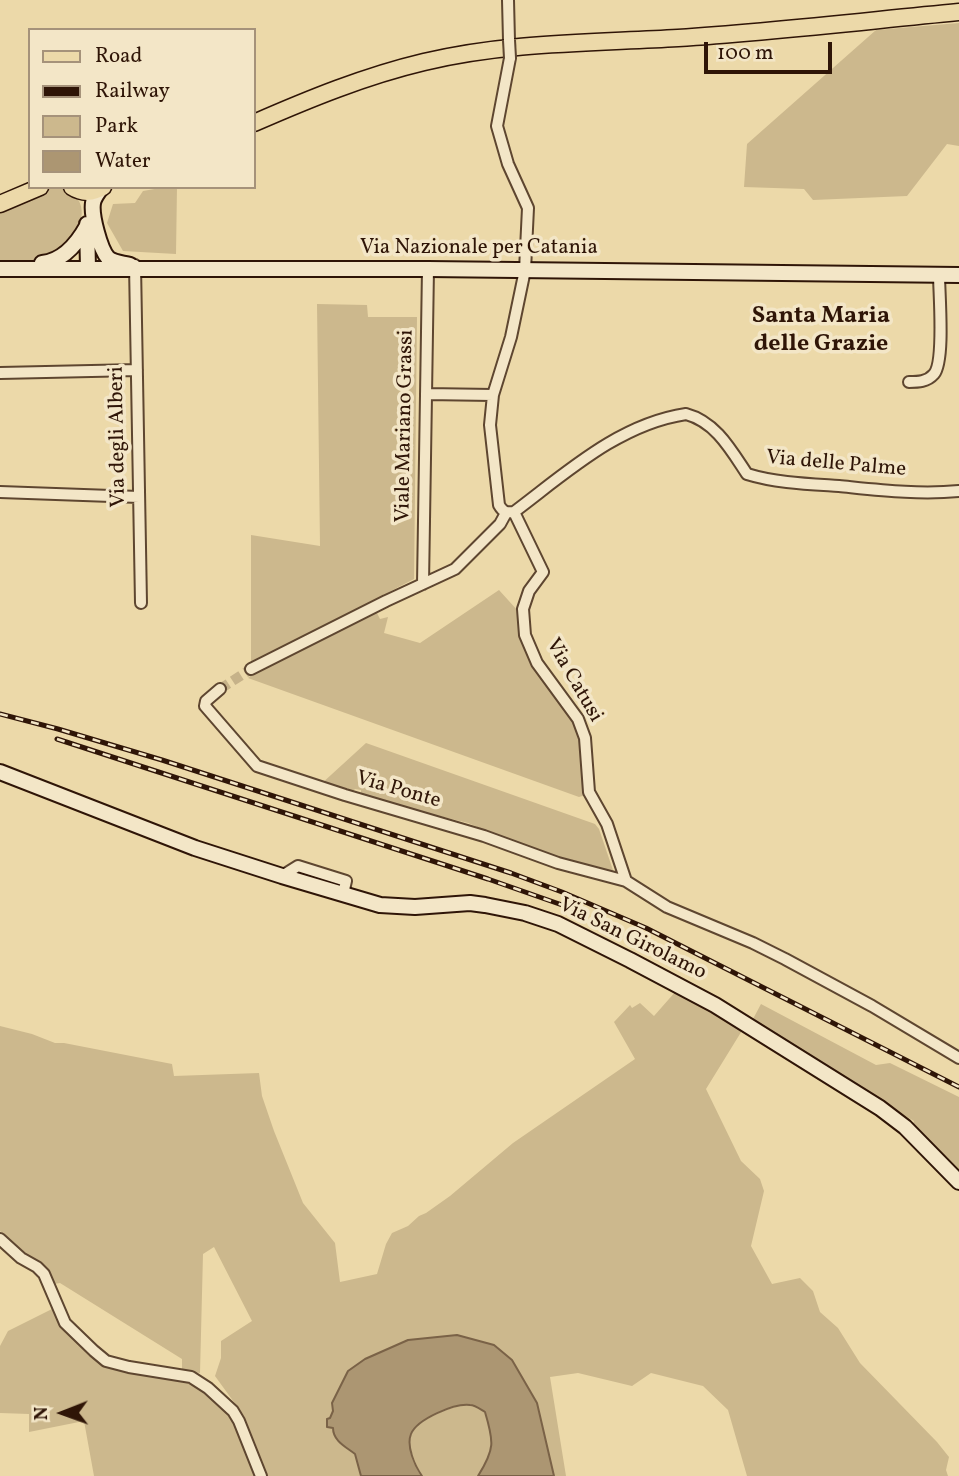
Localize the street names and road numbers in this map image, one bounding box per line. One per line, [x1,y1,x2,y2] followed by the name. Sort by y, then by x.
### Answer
[360,236,598,262] street label: Via Nazionale per Catania
[392,329,420,523] street label: Viale Mariano Grassi
[105,366,133,508] street label: Via degli Alberi
[765,446,907,484] street label: Via delle Palme
[539,635,607,727] street label: Via Catusi
[353,767,443,815] street label: Via Ponte
[554,893,710,987] street label: Via San Girolamo

